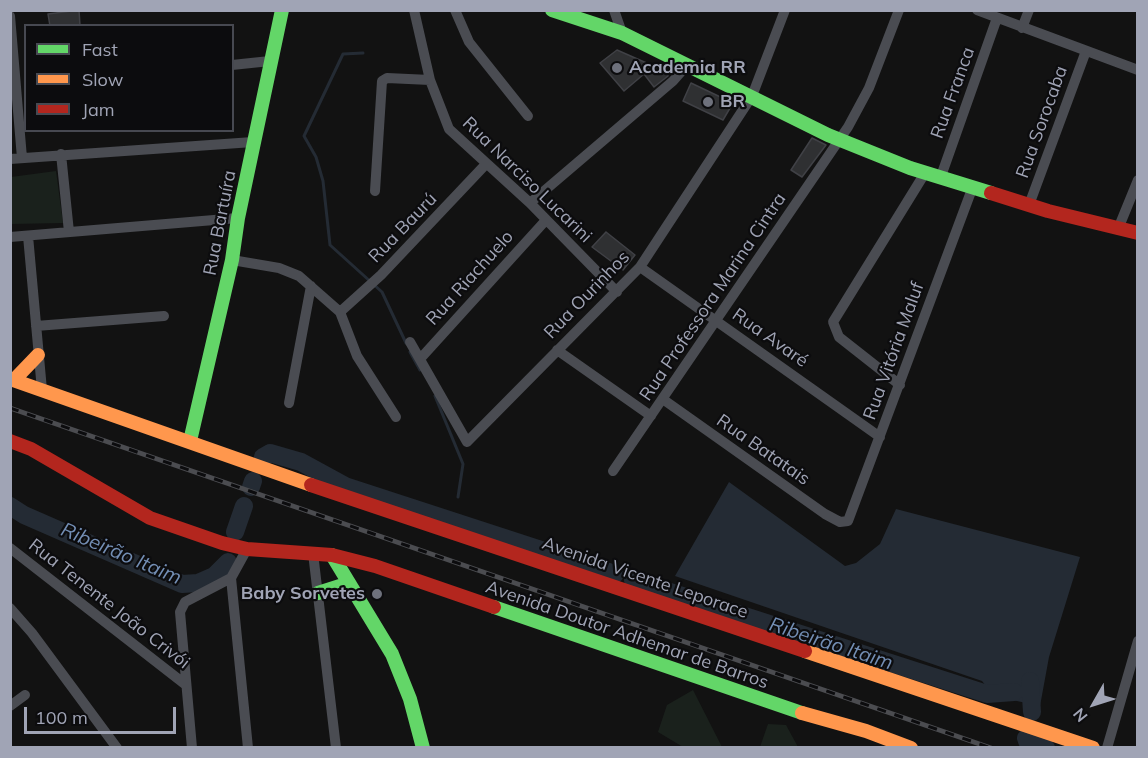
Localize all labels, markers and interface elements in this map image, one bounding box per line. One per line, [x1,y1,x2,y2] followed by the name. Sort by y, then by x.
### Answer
[24,24,234,132] legend
[82,38,118,61] text: Fast
[926,44,980,142] street label: Rua Franca
[629,57,746,79] place label: Academia RR
[610,61,624,75] marker: Academia RR
[1012,63,1072,181] street label: Rua Sorocaba
[82,68,123,91] text: Slow
[720,91,745,113] place label: BR
[701,95,715,109] marker: BR
[82,98,115,121] text: Jam
[458,113,596,247] street label: Rua Narciso Lucarini
[199,169,241,277] street label: Rua Bartuíra
[364,189,442,267] street label: Rua Baurú
[635,189,791,405] street label: Rua Professora Marina Cintra
[422,226,518,330] street label: Rua Riachuelo
[540,247,634,343] street label: Rua Ourinhos
[859,279,929,423] street label: Rua Vitória Maluf
[728,304,812,372] street label: Rua Avaré
[712,410,814,490] street label: Rua Batatais
[57,518,185,590] water label: Ribeirão Itaim
[539,533,751,623] street label: Avenida Vicente Leporace
[24,534,194,674] street label: Rua Tenente João Crivói
[483,576,771,694] street label: Avenida Doutor Adhemar de Barros
[241,583,365,605] place label: Baby Sorvetes
[370,587,384,601] marker: Baby Sorvetes
[766,613,896,675] water label: Ribeirão Itaim
[1064,674,1124,734] north arrow
[27,695,178,733] scale bar
[1068,704,1092,726] text: N
[35,706,88,729] text: 100 m

